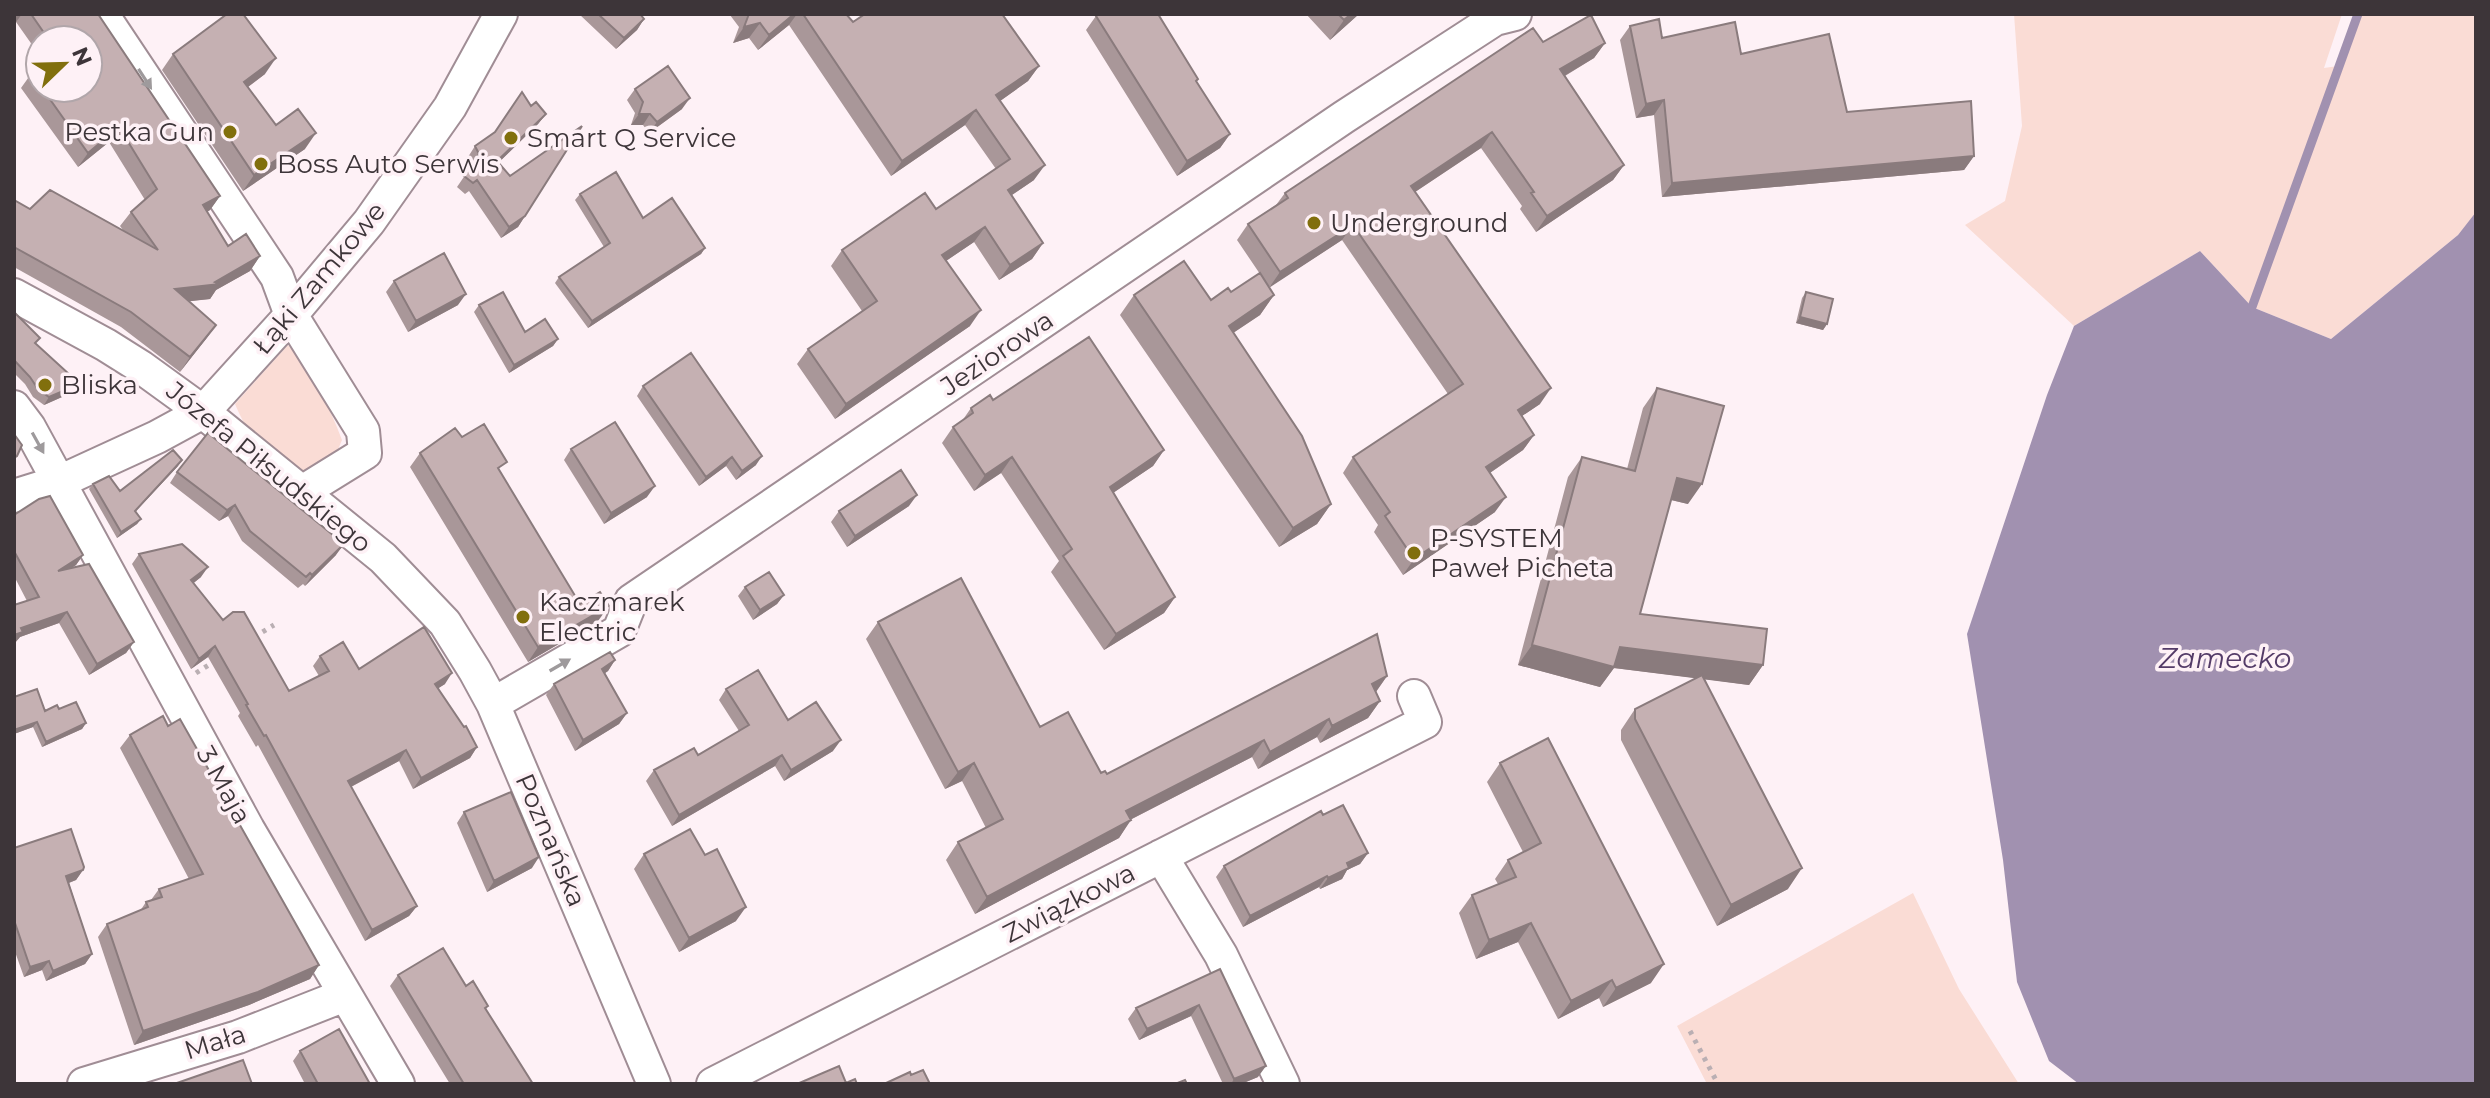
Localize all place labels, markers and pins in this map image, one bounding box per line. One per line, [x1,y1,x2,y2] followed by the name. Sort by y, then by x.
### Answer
[64,116,214,148] place label: Pestka Gun
[527,122,736,154] place label: Smart Q Service
[221,123,239,141] marker: Pestka Gun
[502,129,520,147] marker: Smart Q Service
[277,148,499,180] place label: Boss Auto Serwis
[252,155,270,173] marker: Boss Auto Serwis
[1330,207,1508,239] place label: Underground
[1305,214,1323,232] marker: Underground
[61,369,138,401] place label: Bliska
[36,376,54,394] marker: Bliska
[1430,522,1614,584] place label: P-SYSTEM Paweł Picheta
[1405,544,1423,562] marker: P-SYSTEM Paweł Picheta
[539,586,685,648] place label: Kaczmarek Electric
[514,608,532,626] marker: Kaczmarek Electric

